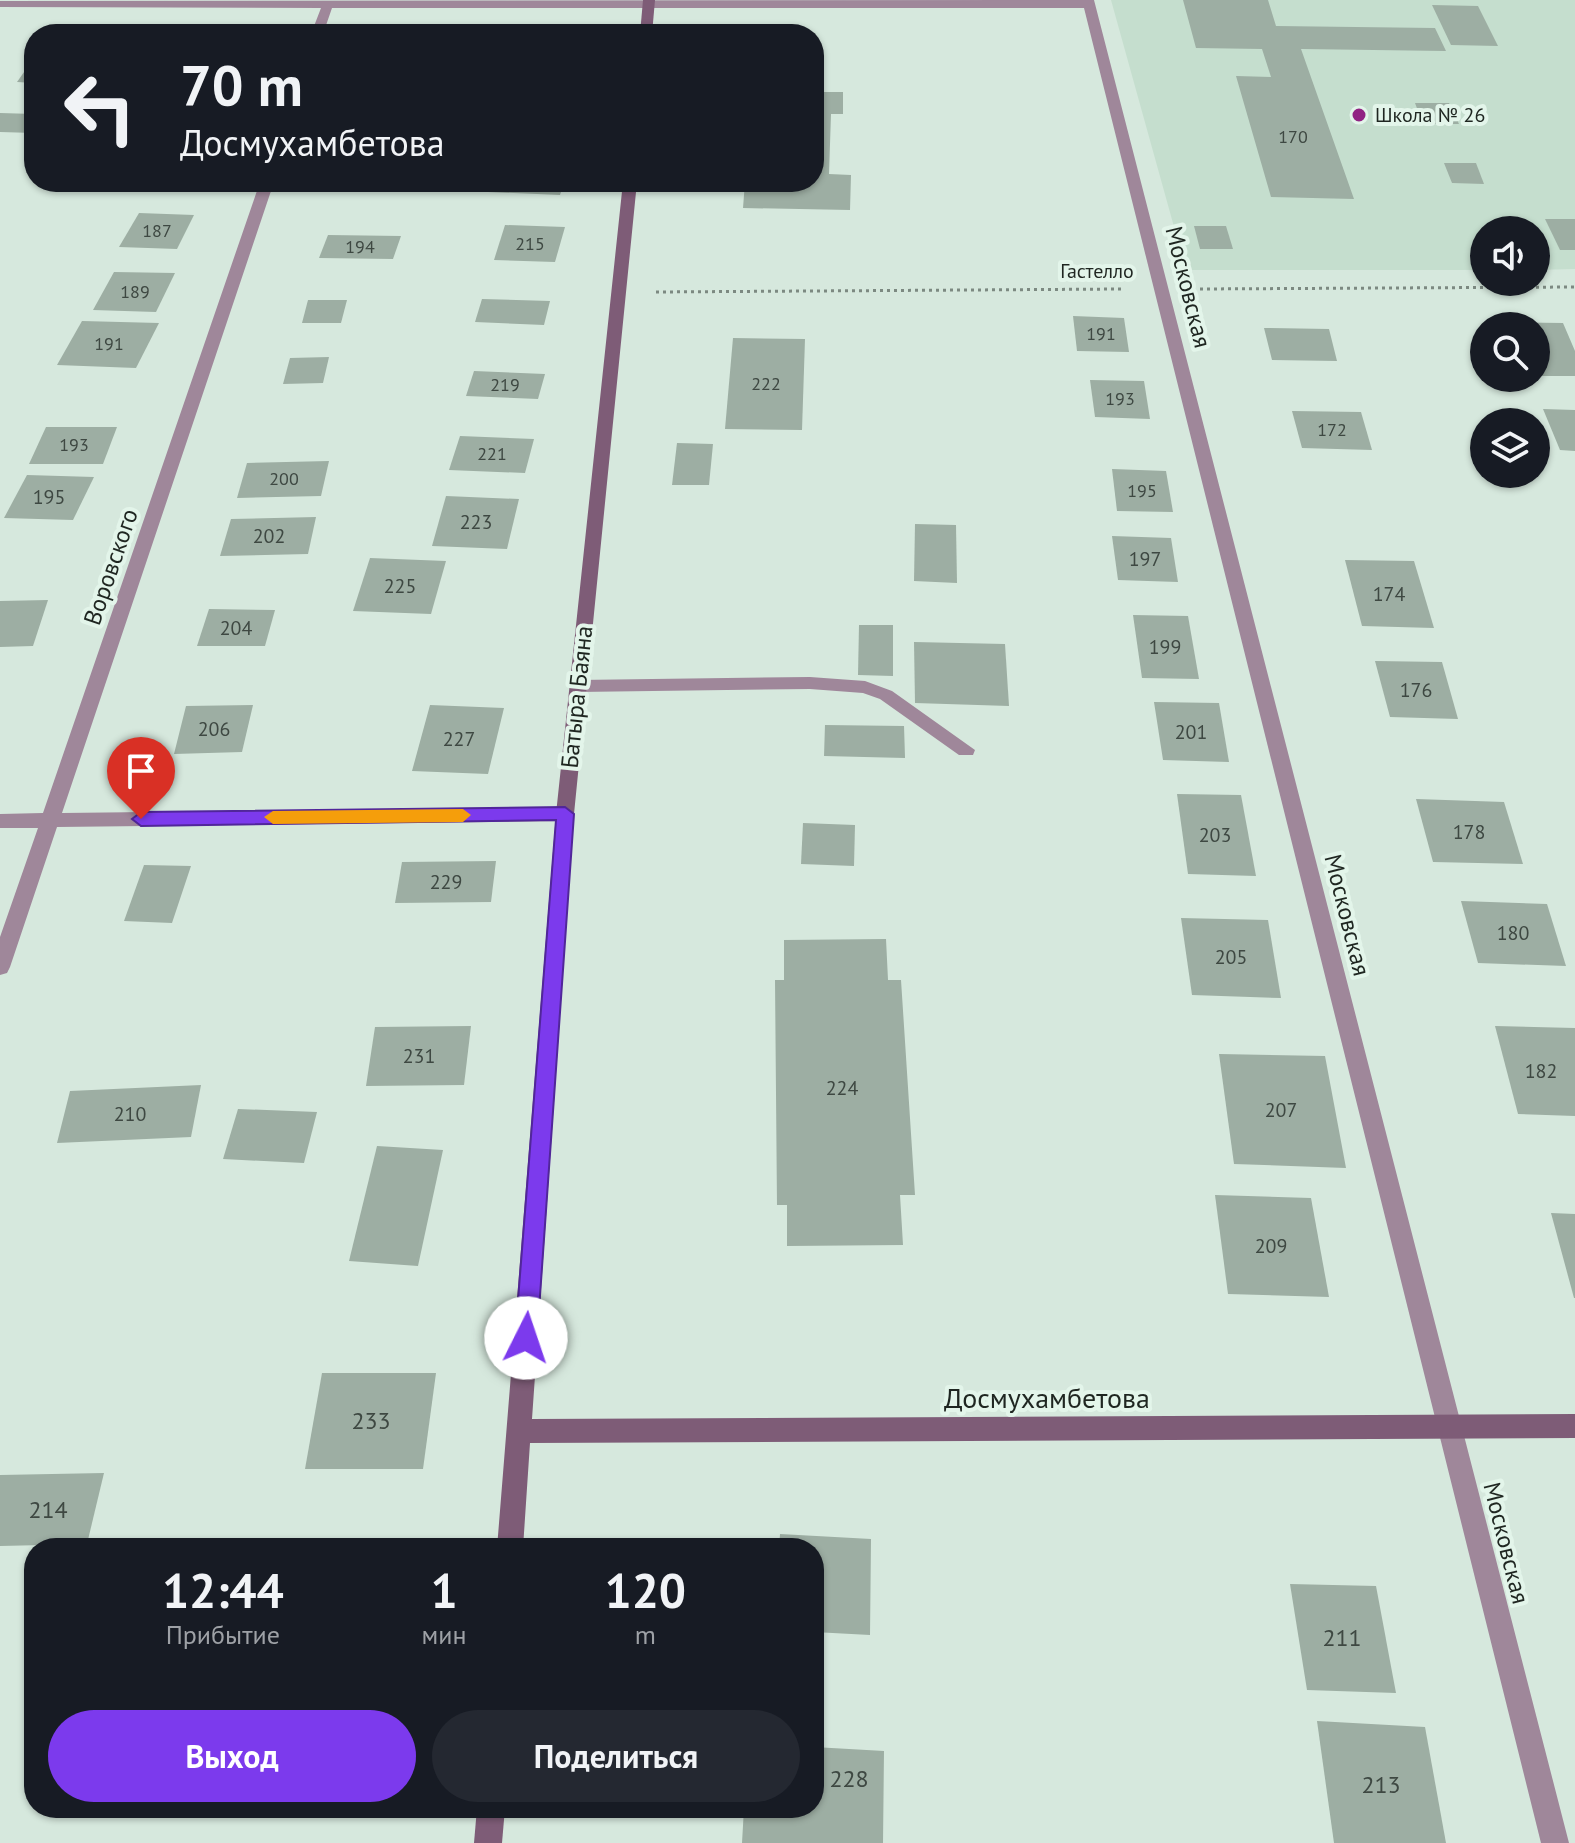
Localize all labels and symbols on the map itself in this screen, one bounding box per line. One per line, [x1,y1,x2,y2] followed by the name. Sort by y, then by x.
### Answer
[1375,102,1485,128] place label: Школа № 26
[1350,106,1368,124] marker: Школа № 26
[1278,125,1308,148] house number: 170
[142,219,172,242] house number: 187
[1158,223,1219,351] street label: Московская
[515,232,545,255] house number: 215
[345,235,375,258] house number: 194
[1060,258,1134,284] street label: Гастелло
[120,280,150,303] house number: 189
[1086,322,1116,345] house number: 191
[94,332,124,355] house number: 191
[751,372,781,395] house number: 222
[490,373,520,396] house number: 219
[1105,387,1135,410] house number: 193
[1317,418,1347,441] house number: 172
[59,433,89,456] house number: 193
[477,442,507,465] house number: 221
[269,467,299,490] house number: 200
[1127,479,1157,502] house number: 195
[33,484,65,510] house number: 195
[76,505,145,629] street label: Воровского
[460,509,492,535] house number: 223
[253,523,285,549] house number: 202
[1129,546,1161,572] house number: 197
[384,573,416,599] house number: 225
[1373,581,1405,607] house number: 174
[220,615,252,641] house number: 204
[554,624,599,770] street label: Батыра Баяна
[1149,634,1181,660] house number: 199
[1400,677,1432,703] house number: 176
[198,716,230,742] house number: 206
[1175,719,1207,745] house number: 201
[443,726,475,752] house number: 227
[107,737,175,819] pin
[1453,819,1485,845] house number: 178
[1199,822,1231,848] house number: 203
[1317,851,1378,979] street label: Московская
[430,869,462,895] house number: 229
[1497,920,1529,946] house number: 180
[1215,944,1247,970] house number: 205
[403,1043,435,1069] house number: 231
[1525,1058,1557,1084] house number: 182
[826,1075,858,1101] house number: 224
[1265,1097,1297,1123] house number: 207
[114,1101,146,1127] house number: 210
[1255,1233,1287,1259] house number: 209
[484,1296,568,1380] position arrow
[944,1379,1150,1416] street label: Досмухамбетова
[351,1405,391,1436] house number: 233
[1476,1479,1537,1607] street label: Московская
[28,1494,68,1525] house number: 214
[1322,1622,1362,1653] house number: 211
[829,1763,869,1794] house number: 228
[1361,1769,1401,1800] house number: 213

